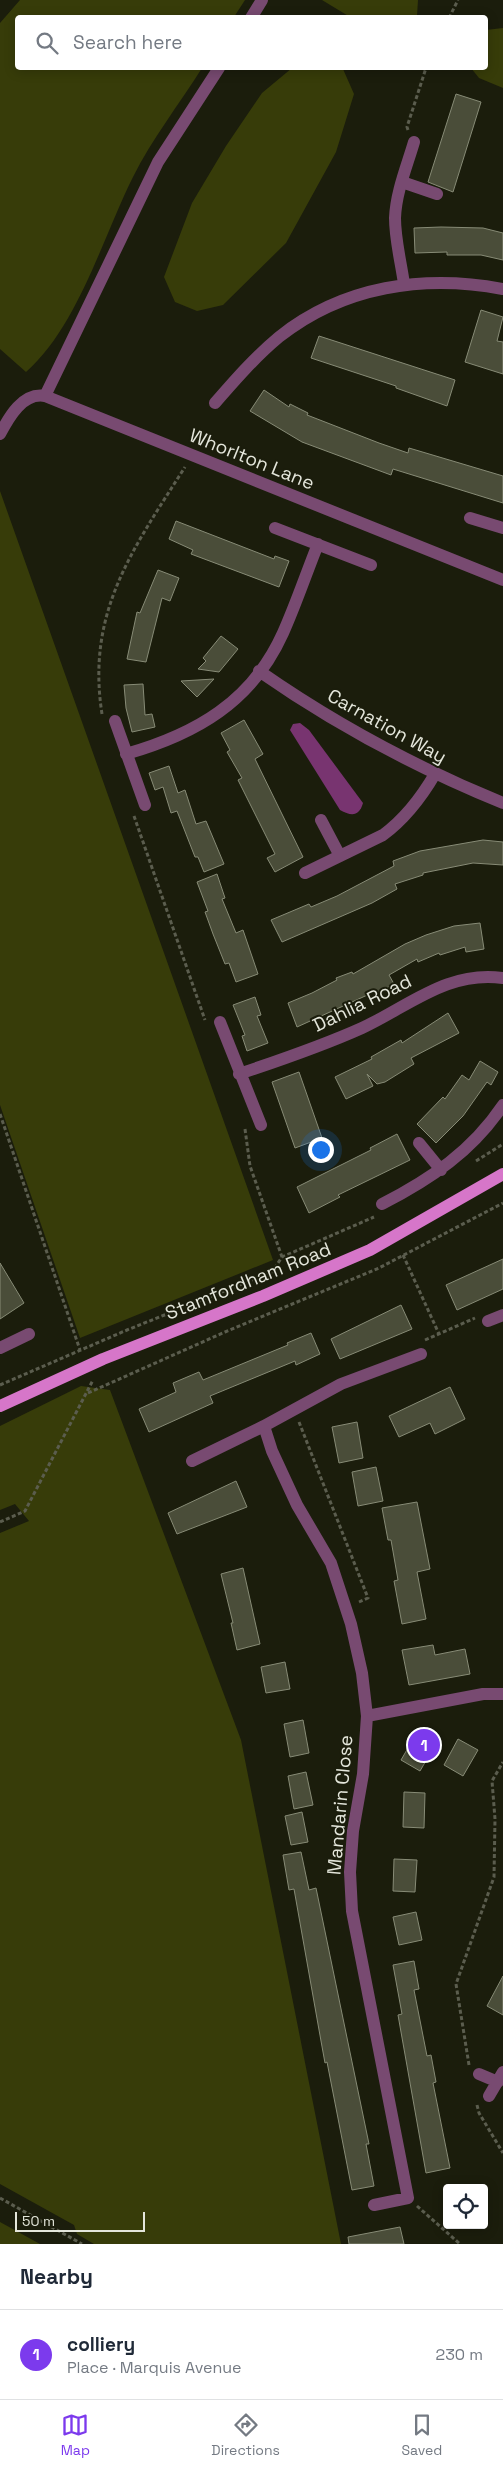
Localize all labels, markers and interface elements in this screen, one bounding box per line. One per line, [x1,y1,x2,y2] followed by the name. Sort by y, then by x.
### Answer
[15,15,488,70] search box
[33,29,61,57] icon: search
[73,30,183,55] text: Search here
[186,423,318,495] street label: Whorlton Lane
[323,683,451,769] street label: Carnation Way
[308,968,416,1038] street label: Dahlia Road
[308,1137,334,1163] your location
[161,1236,335,1326] street label: Stamfordham Road
[408,1726,440,1764] pin: 1
[321,1734,359,1876] street label: Mandarin Close
[443,2184,488,2229] map controls
[443,2184,488,2229] button: locate
[15,2209,145,2232] scale bar
[22,2212,55,2230] text: 50 m
[20,2263,93,2290] text: Nearby
[67,2332,135,2357] text: colliery
[32,2344,40,2365] text: 1
[436,2344,483,2365] text: 230 m
[67,2357,241,2378] text: Place · Marquis Avenue
[61,2411,90,2459] tab: Map
[211,2411,280,2459] tab: Directions
[401,2411,442,2459] tab: Saved

